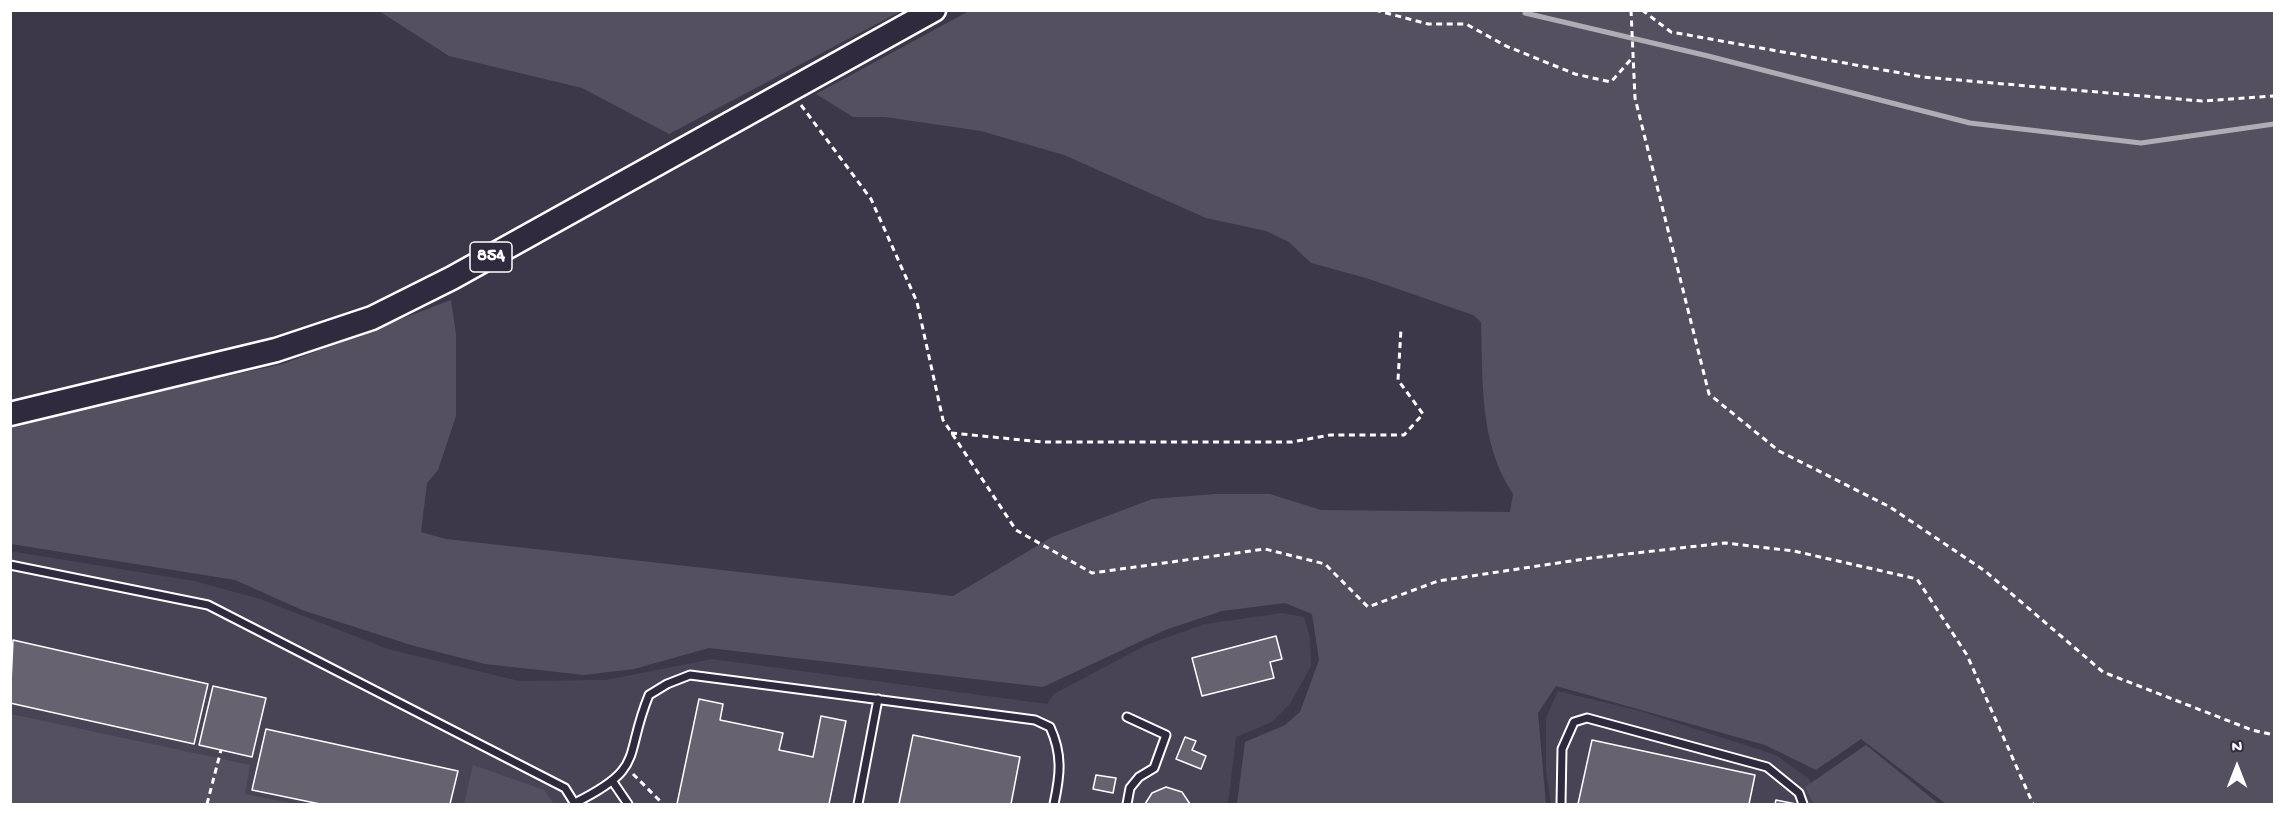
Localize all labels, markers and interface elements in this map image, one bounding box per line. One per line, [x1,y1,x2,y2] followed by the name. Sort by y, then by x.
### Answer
[470,242,512,272] road number: 854
[2207,737,2267,797] north arrow
[2232,739,2242,758] text: N

